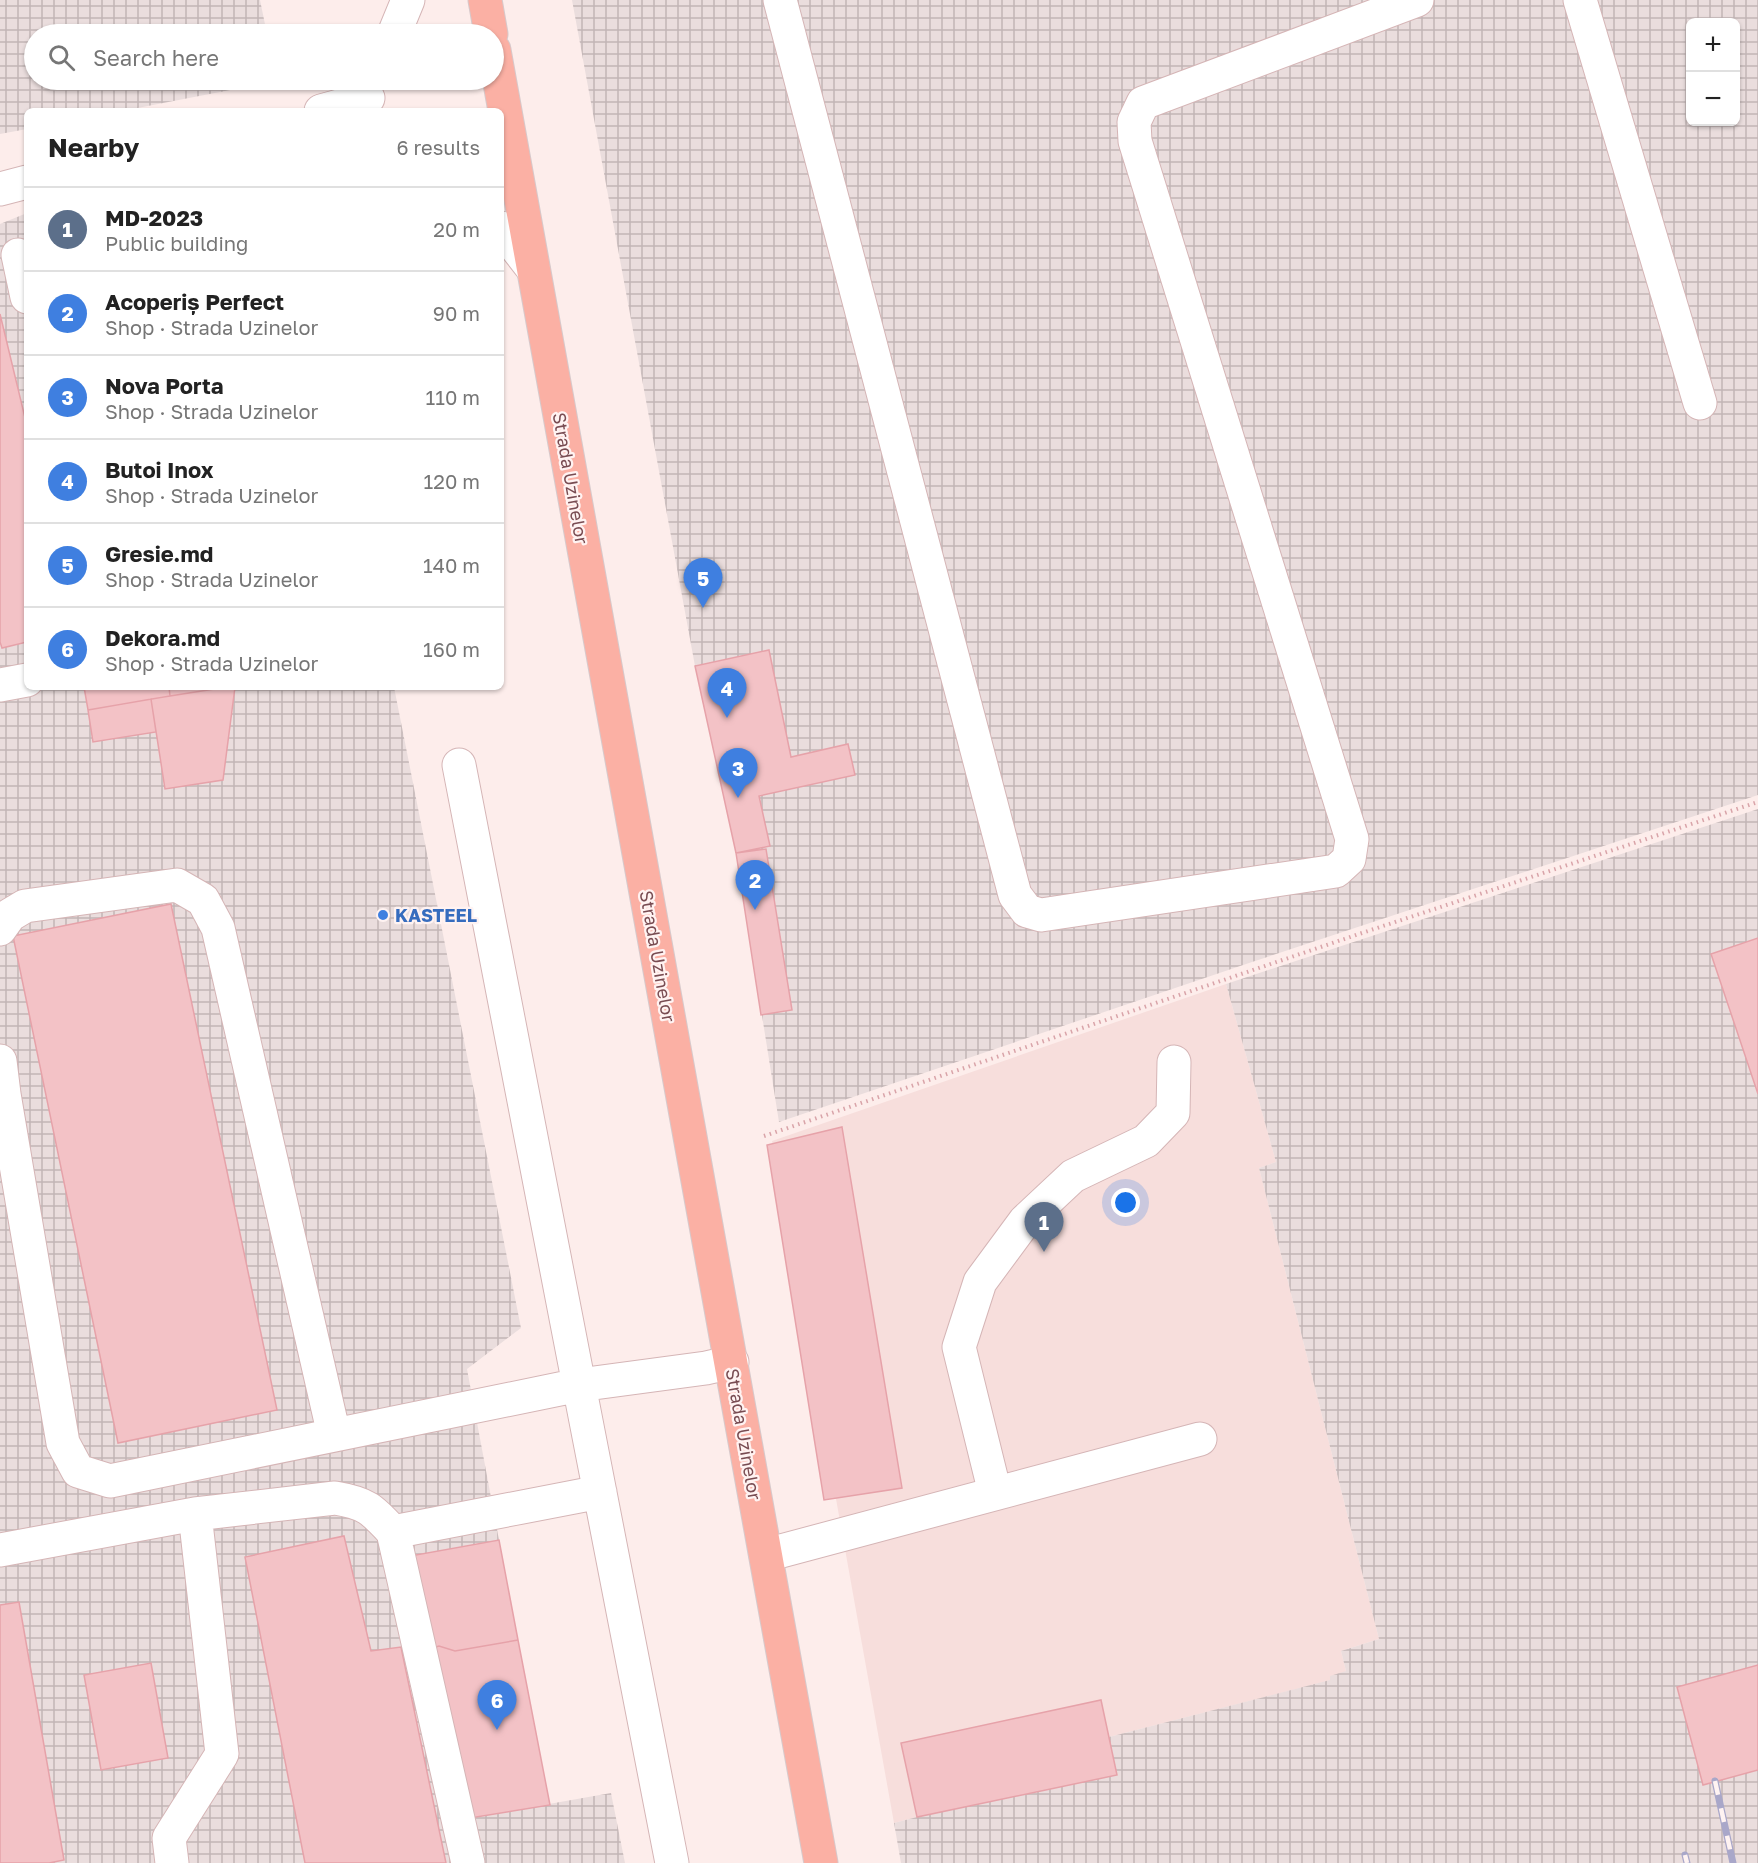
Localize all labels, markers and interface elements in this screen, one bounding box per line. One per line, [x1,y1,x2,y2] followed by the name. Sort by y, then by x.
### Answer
[1686,18,1740,126] map controls
[1686,18,1740,72] button: +
[24,24,504,90] search box
[45,41,78,74] icon: search
[93,44,219,71] text: Search here
[1686,72,1740,126] button: −
[48,132,139,163] text: Nearby
[396,135,480,159] text: 6 results
[105,204,203,231] text: MD-2023
[62,217,73,241] text: 1
[433,217,480,241] text: 20 m
[105,231,248,255] text: Public building
[105,288,284,315] text: Acoperiș Perfect
[61,301,74,325] text: 2
[433,301,480,325] text: 90 m
[105,315,318,339] text: Shop · Strada Uzinelor
[105,372,224,399] text: Nova Porta
[61,385,74,409] text: 3
[426,385,480,409] text: 110 m
[105,399,318,423] text: Shop · Strada Uzinelor
[549,411,593,545] street label: Strada Uzinelor
[105,456,213,483] text: Butoi Inox
[61,469,74,493] text: 4
[424,469,480,493] text: 120 m
[105,483,318,507] text: Shop · Strada Uzinelor
[105,540,213,567] text: Gresie.md
[61,553,74,577] text: 5
[423,553,480,577] text: 140 m
[684,558,722,608] pin: 5
[105,567,318,591] text: Shop · Strada Uzinelor
[105,624,220,651] text: Dekora.md
[61,637,74,661] text: 6
[423,637,480,661] text: 160 m
[105,651,318,675] text: Shop · Strada Uzinelor
[708,668,746,718] pin: 4
[718,748,758,798] pin: 3
[736,860,774,910] pin: 2
[636,889,680,1023] street label: Strada Uzinelor
[395,904,477,926] place label: KASTEEL
[376,908,390,922] marker: KASTEEL
[1111,1188,1140,1217] your location
[1024,1202,1064,1252] pin: 1
[722,1367,766,1501] street label: Strada Uzinelor
[478,1680,516,1730] pin: 6

